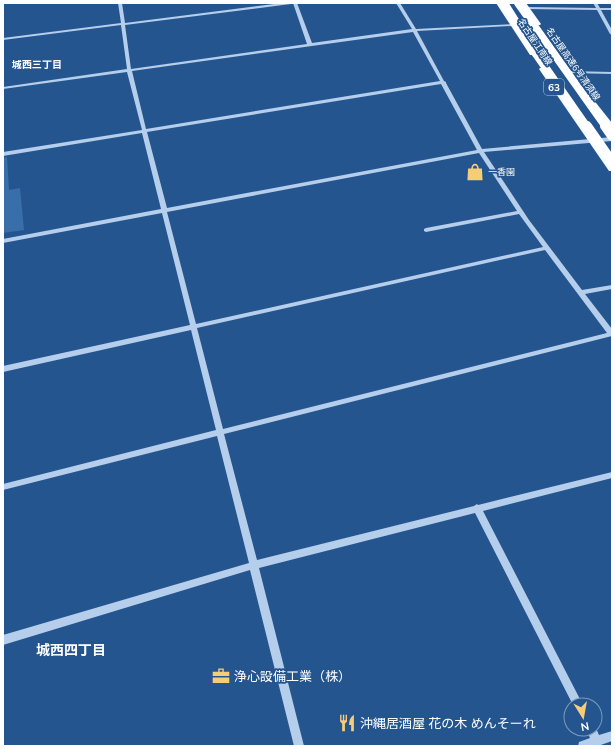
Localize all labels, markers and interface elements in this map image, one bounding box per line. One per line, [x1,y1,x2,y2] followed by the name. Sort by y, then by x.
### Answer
[515,16,556,69] street label: 名古屋江南線
[543,25,603,104] street label: 名古屋高速6号清須線
[12,58,62,72] district label: 城西三丁目
[544,79,564,95] road number: 63
[465,162,485,182] shop icon: 一香園
[488,166,515,178] place label: 一香園
[36,641,106,660] district label: 城西四丁目
[211,666,231,686] office icon: 浄心設備工業（株）
[234,668,351,686] place label: 浄心設備工業（株）
[563,697,603,737] north arrow
[337,713,357,733] restaurant icon: 沖縄居酒屋 花の木 めんそーれ
[360,715,536,733] place label: 沖縄居酒屋 花の木 めんそーれ
[579,718,590,734] text: N

